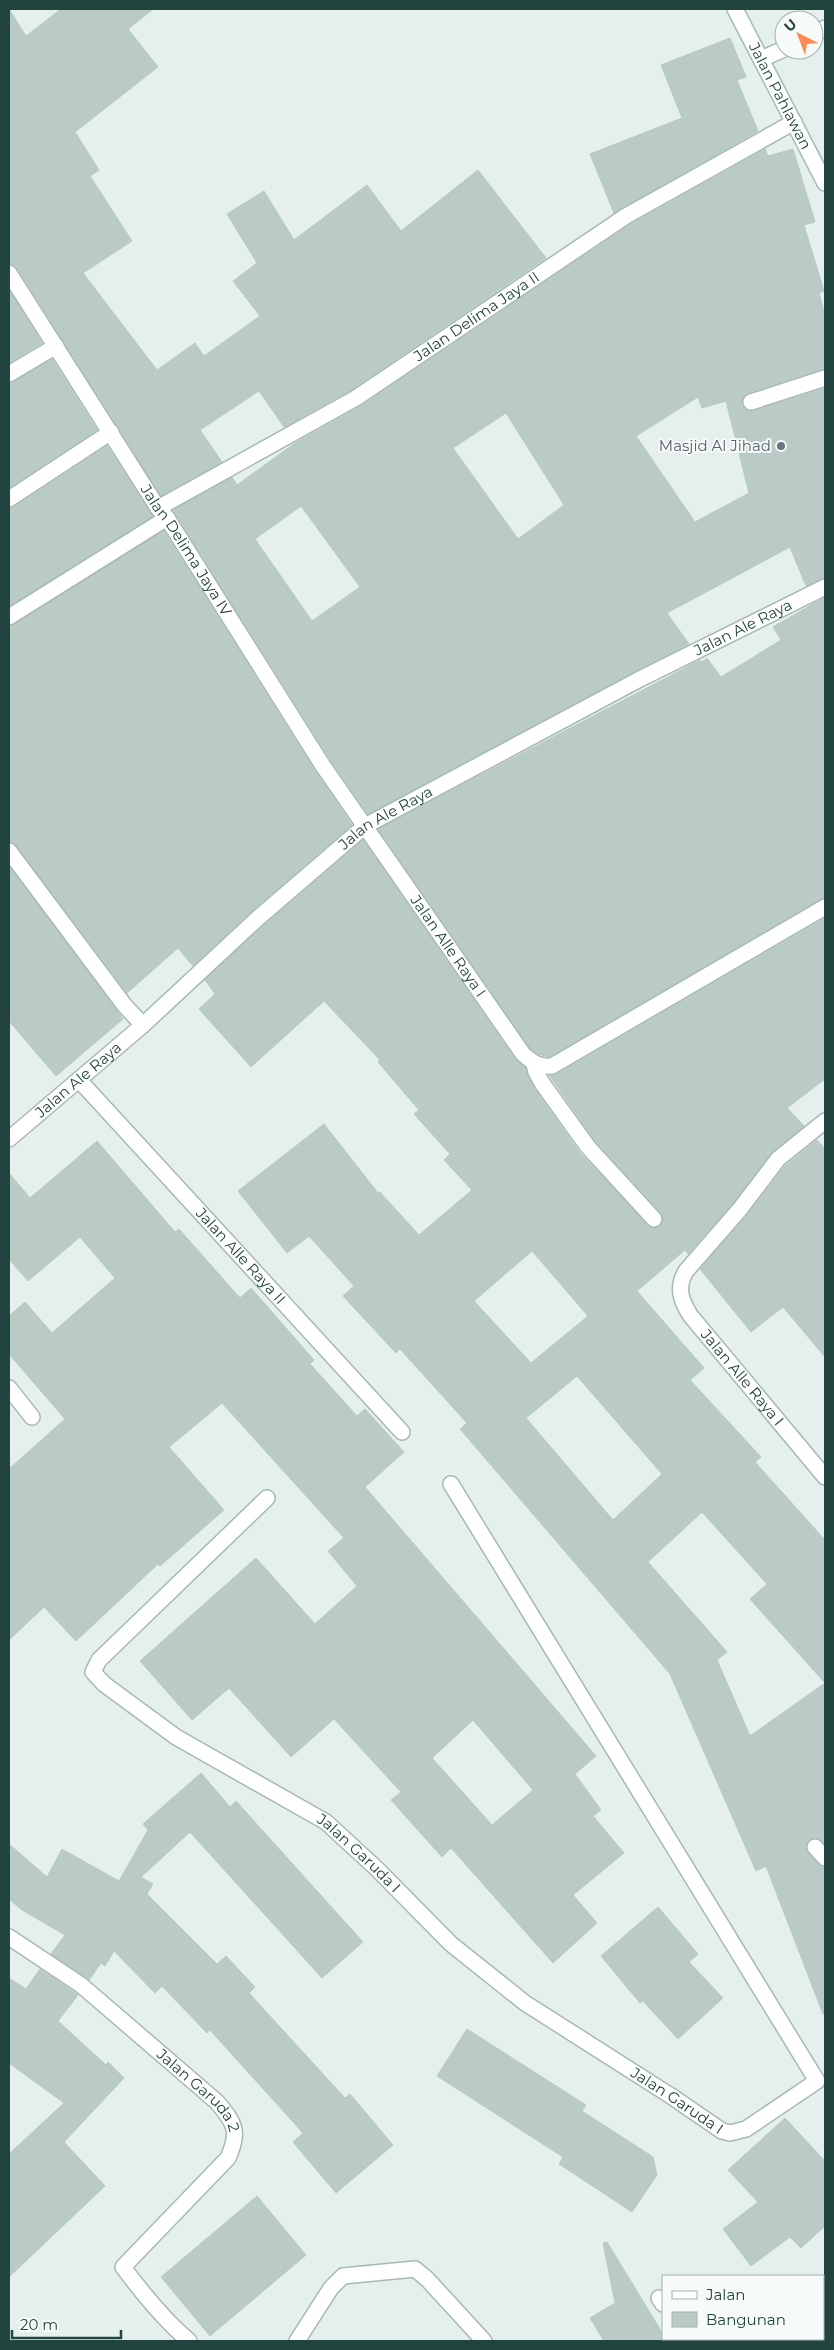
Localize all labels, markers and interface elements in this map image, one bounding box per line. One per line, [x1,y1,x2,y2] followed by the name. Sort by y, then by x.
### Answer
[774,10,824,60] north arrow
[780,15,800,36] text: U
[745,38,816,152] street label: Jalan Pahlawan
[409,267,543,366] street label: Jalan Delima Jaya II
[659,436,771,455] place label: Masjid Al Jihad
[775,440,787,452] marker: Masjid Al Jihad
[136,480,236,620] street label: Jalan Delima Jaya IV
[690,595,795,660] street label: Jalan Ale Raya
[334,782,436,854] street label: Jalan Ale Raya
[406,890,490,1000] street label: Jalan Alle Raya I
[30,1038,125,1122] street label: Jalan Ale Raya
[191,1203,290,1308] street label: Jalan Alle Raya II
[696,1324,788,1429] street label: Jalan Alle Raya I
[313,1809,405,1896] street label: Jalan Garuda I
[152,2044,244,2134] street label: Jalan Garuda 2
[626,2062,727,2138] street label: Jalan Garuda I
[662,2275,824,2340] legend
[705,2285,745,2304] text: Jalan
[12,2308,121,2340] scale bar
[706,2310,786,2329] text: Bangunan
[20,2315,58,2334] text: 20 m

